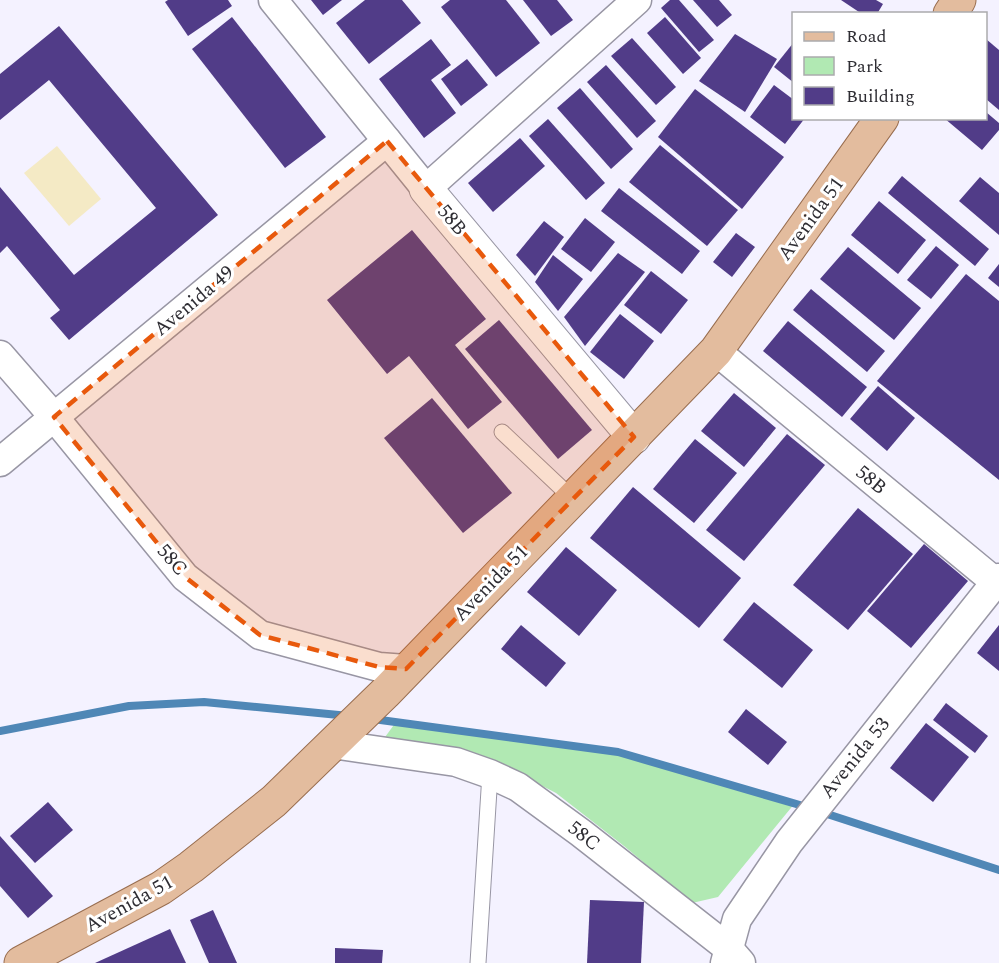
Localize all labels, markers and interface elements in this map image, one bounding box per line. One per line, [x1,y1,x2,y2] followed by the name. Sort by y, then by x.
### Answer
[792,12,987,120] legend
[846,23,887,50] text: Road
[846,53,883,80] text: Park
[846,83,915,110] text: Building
[770,171,852,267] street label: Avenida 51
[430,198,474,242] street label: 58B
[147,258,241,344] street label: Avenida 49
[849,458,893,502] street label: 58B
[149,537,195,583] street label: 58C
[446,538,536,628] street label: Avenida 51
[813,711,897,805] street label: Avenida 53
[561,814,607,858] street label: 58C
[79,867,179,941] street label: Avenida 51

